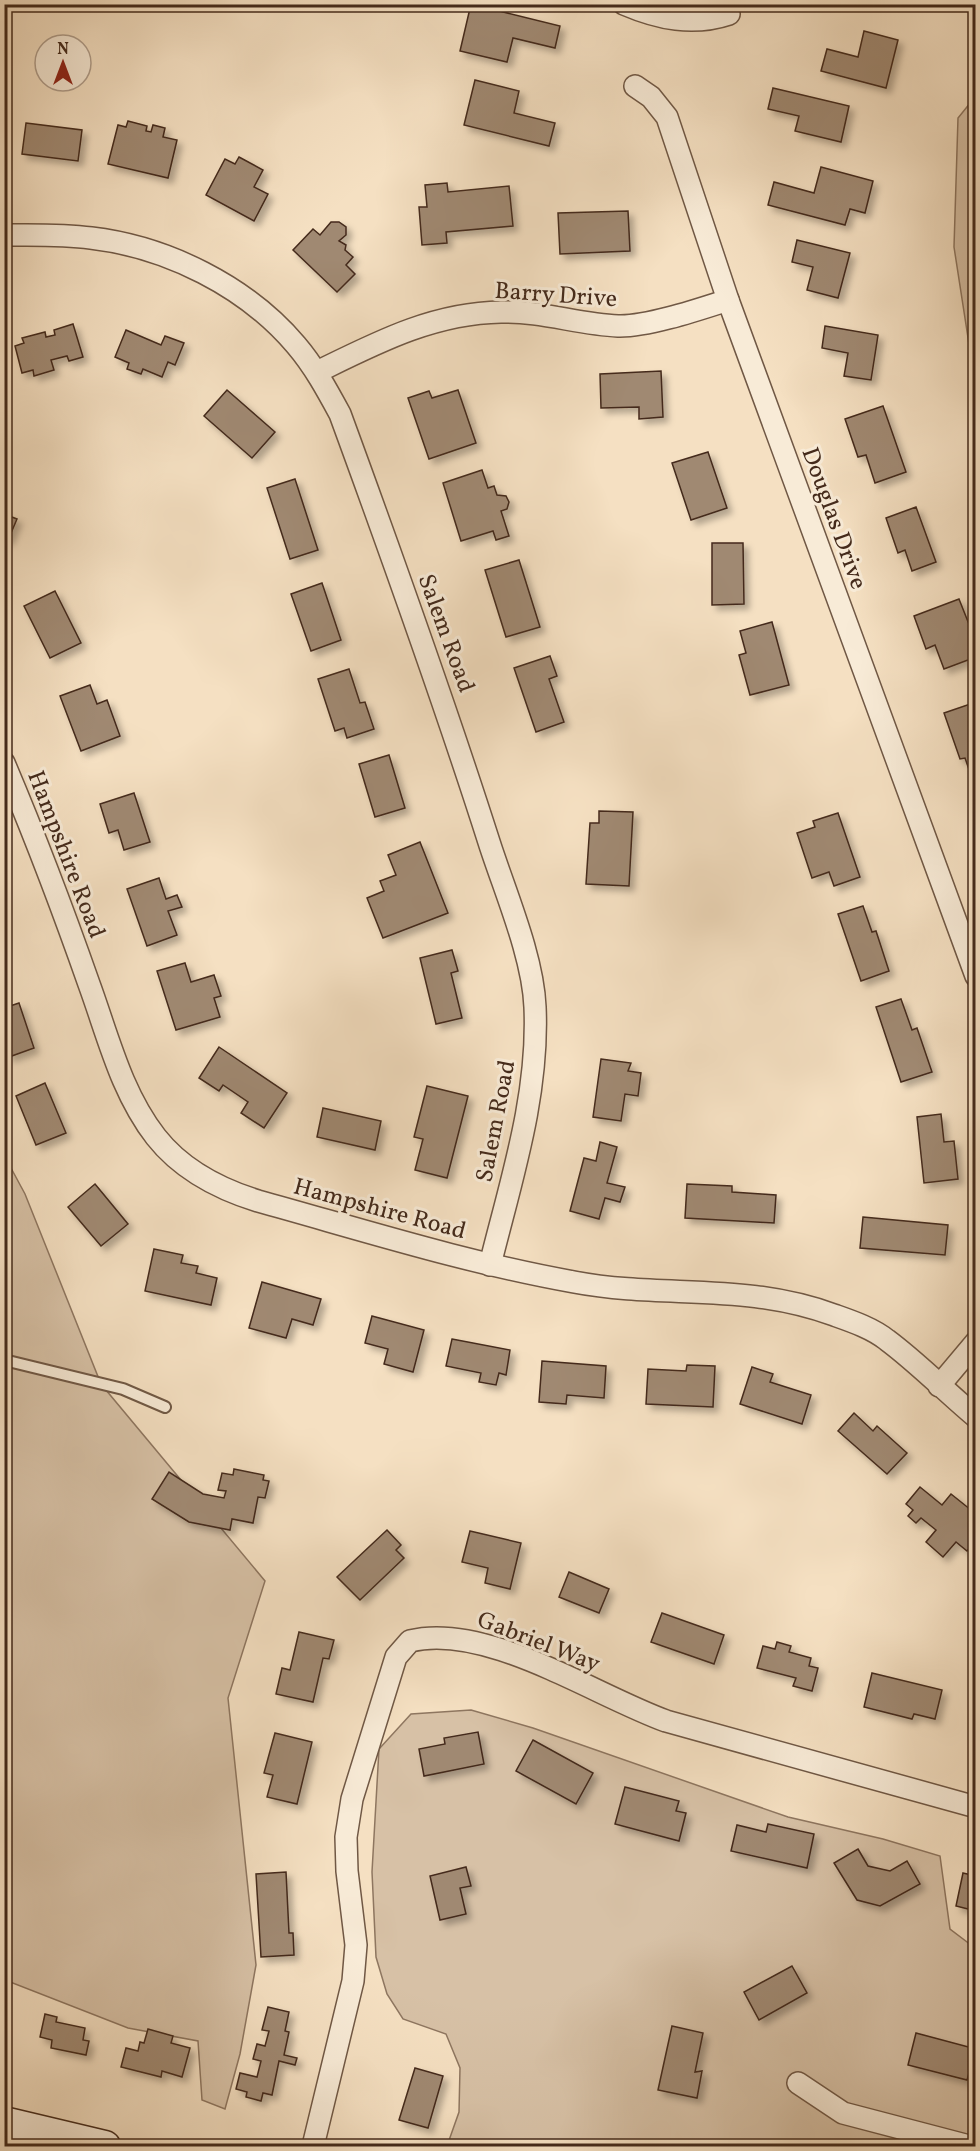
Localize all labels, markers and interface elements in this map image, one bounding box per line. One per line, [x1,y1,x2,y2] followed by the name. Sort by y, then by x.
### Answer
[33,33,93,93] north arrow
[57,39,69,61] text: N
[493,275,618,317] street label: Barry Drive
[792,443,875,594] street label: Douglas Drive
[408,570,482,698] street label: Salem Road
[18,766,113,944] street label: Hampshire Road
[468,1057,525,1185] street label: Salem Road
[289,1171,469,1249] street label: Hampshire Road
[472,1604,605,1682] street label: Gabriel Way

